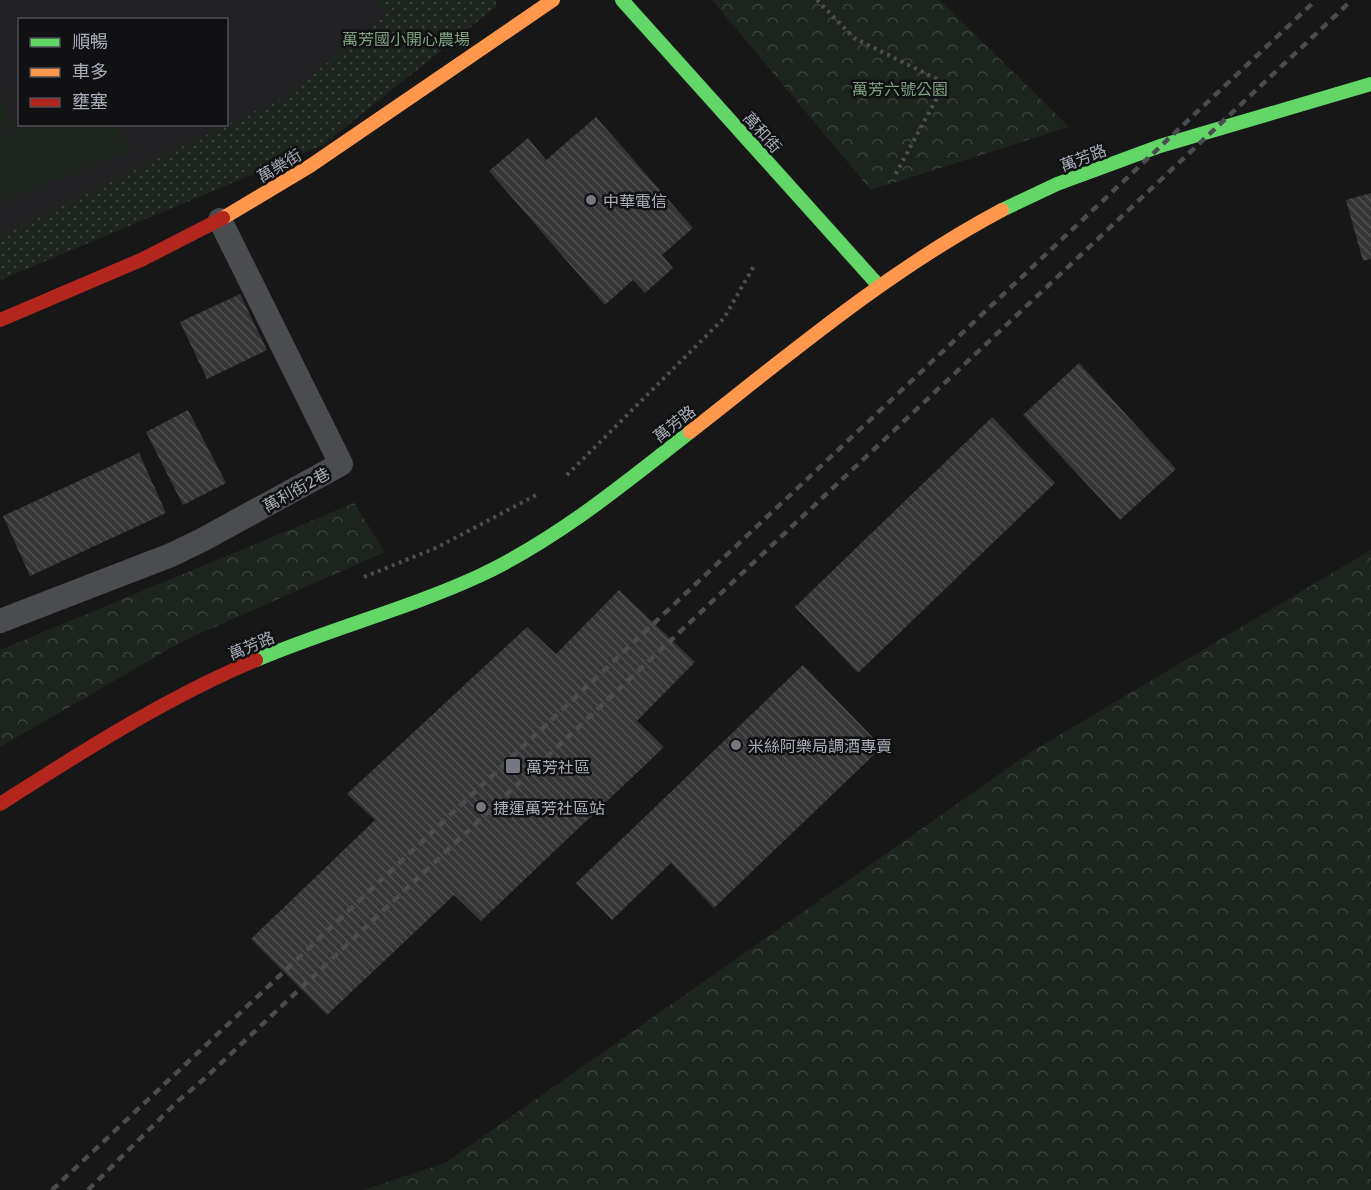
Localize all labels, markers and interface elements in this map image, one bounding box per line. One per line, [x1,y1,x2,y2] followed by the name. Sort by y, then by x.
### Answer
[18,18,228,126] legend
[342,29,470,48] park label: 萬芳國小開心農場
[72,30,108,52] text: 順暢
[72,60,108,82] text: 車多
[852,79,948,98] park label: 萬芳六號公園
[72,90,108,112] text: 壅塞
[740,108,786,156] street label: 萬和街
[1057,140,1109,174] street label: 萬芳路
[254,144,304,186] street label: 萬樂街
[603,191,667,210] place label: 中華電信
[584,193,598,207] marker: 中華電信
[649,401,699,445] street label: 萬芳路
[259,463,333,515] street label: 萬利街2巷
[225,627,277,663] street label: 萬芳路
[748,736,892,755] place label: 米絲阿樂局調酒專賣
[729,738,743,752] marker: 米絲阿樂局調酒專賣
[504,757,522,775] marker: 萬芳社區
[526,757,590,776] place label: 萬芳社區
[493,798,605,817] place label: 捷運萬芳社區站
[474,800,488,814] marker: 捷運萬芳社區站

